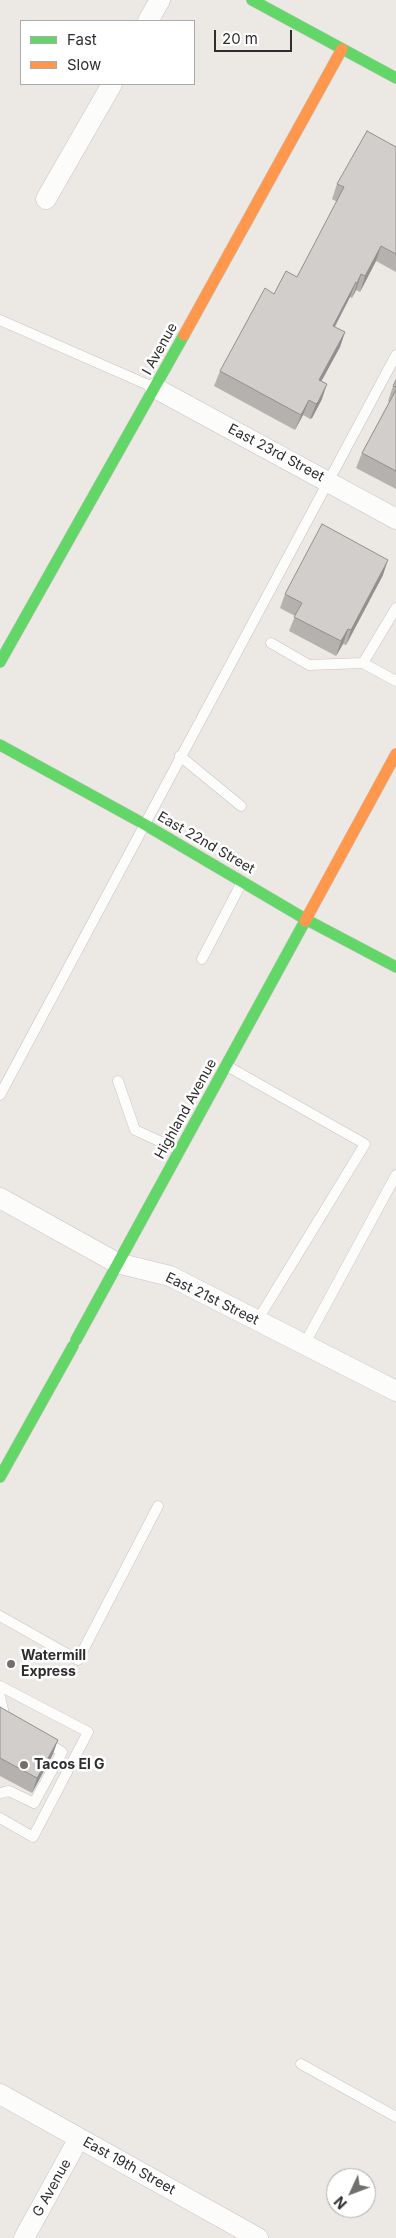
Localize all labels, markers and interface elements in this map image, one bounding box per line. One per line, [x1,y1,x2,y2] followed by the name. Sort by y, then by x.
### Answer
[20,20,195,85] legend
[216,20,294,52] scale bar
[222,29,258,48] text: 20 m
[67,30,97,49] text: Fast
[67,55,101,74] text: Slow
[139,320,181,378] street label: I Avenue
[225,421,327,485] street label: East 23rd Street
[154,808,258,878] street label: East 22nd Street
[152,1056,220,1162] street label: Highland Avenue
[163,1269,261,1329] street label: East 21st Street
[21,1648,86,1680] place label: Watermill Express
[5,1658,17,1670] marker: Watermill Express
[34,1757,105,1773] place label: Tacos El G
[18,1759,30,1771] marker: Tacos El G
[80,2134,178,2198] street label: East 19th Street
[29,2156,75,2220] street label: G Avenue
[326,2168,376,2218] north arrow
[331,2193,350,2213] text: N

